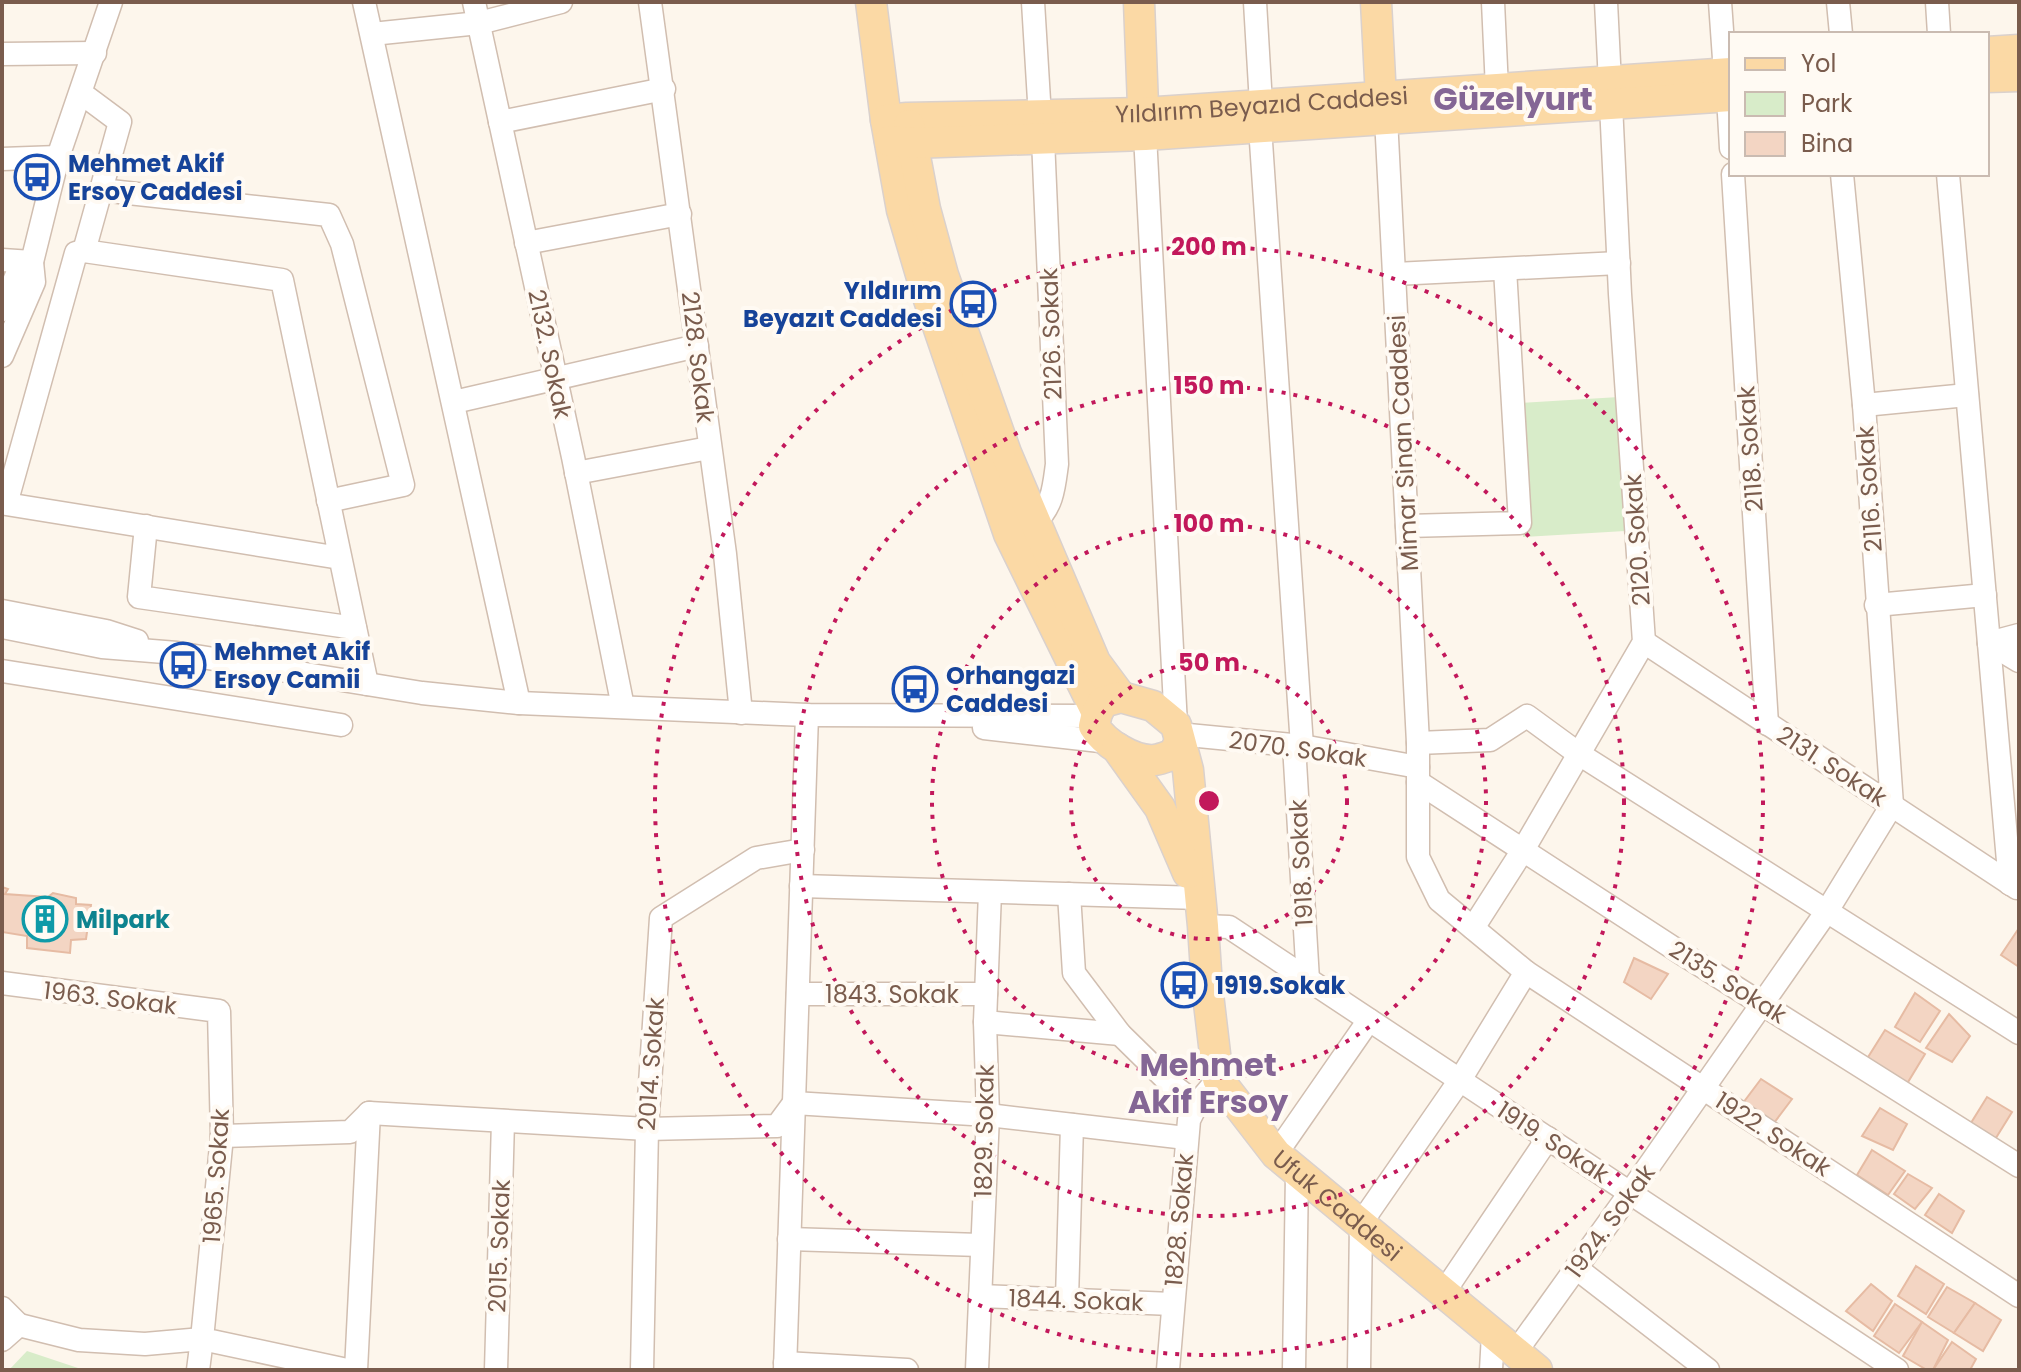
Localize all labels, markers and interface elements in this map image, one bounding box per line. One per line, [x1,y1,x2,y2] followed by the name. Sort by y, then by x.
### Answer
[1729,32,1989,176] legend
[1801,47,1836,80] text: Yol
[1433,76,1593,121] district label: Güzelyurt
[1115,79,1409,130] street label: Yıldırım Beyazıd Caddesi
[1801,87,1853,120] text: Park
[1801,127,1853,160] text: Bina
[68,147,243,208] place label: Mehmet Akif Ersoy Caddesi
[13,153,61,201] bus stop icon: Mehmet Akif Ersoy Caddesi
[1171,230,1247,263] text: 200 m
[1032,267,1070,401] street label: 2126. Sokak
[743,274,942,335] place label: Yıldırım Beyazıt Caddesi
[949,280,997,328] bus stop icon: Yıldırım Beyazıt Caddesi
[520,286,580,422] street label: 2132. Sokak
[674,289,723,425] street label: 2128. Sokak
[1380,314,1426,572] street label: Mimar Sinan Caddesi
[1174,369,1244,402] text: 150 m
[1729,384,1771,513] street label: 2118. Sokak
[1848,424,1890,553] street label: 2116. Sokak
[1616,472,1658,607] street label: 2120. Sokak
[1174,507,1244,540] text: 100 m
[214,635,371,696] place label: Mehmet Akif Ersoy Camii
[159,641,207,689] bus stop icon: Mehmet Akif Ersoy Camii
[1178,646,1240,679] text: 50 m
[946,659,1075,720] place label: Orhangazi Caddesi
[891,665,939,713] bus stop icon: Orhangazi Caddesi
[1771,718,1894,814] street label: 2131. Sokak
[1227,723,1370,775] street label: 2070. Sokak
[1195,787,1223,815] centre of rings
[1281,798,1321,928] street label: 1918. Sokak
[21,895,69,943] building icon: Milpark
[76,903,170,936] place label: Milpark
[1663,933,1793,1031] street label: 2135. Sokak
[1160,961,1208,1009] bus stop icon: 1919.Sokak
[1215,969,1346,1002] place label: 1919.Sokak
[41,973,179,1023] street label: 1963. Sokak
[825,978,960,1011] street label: 1843. Sokak
[630,996,672,1132] street label: 2014. Sokak
[1128,1042,1289,1124] district label: Mehmet Akif Ersoy
[966,1063,1002,1198] street label: 1829. Sokak
[1709,1084,1838,1184] street label: 1922. Sokak
[1491,1093,1616,1191] street label: 1919. Sokak
[195,1107,237,1244] street label: 1965. Sokak
[1266,1142,1409,1268] street label: Ufuk Caddesi
[1157,1151,1201,1288] street label: 1828. Sokak
[1557,1157,1663,1285] street label: 1924. Sokak
[480,1178,518,1313] street label: 2015. Sokak
[1008,1281,1145,1319] street label: 1844. Sokak

